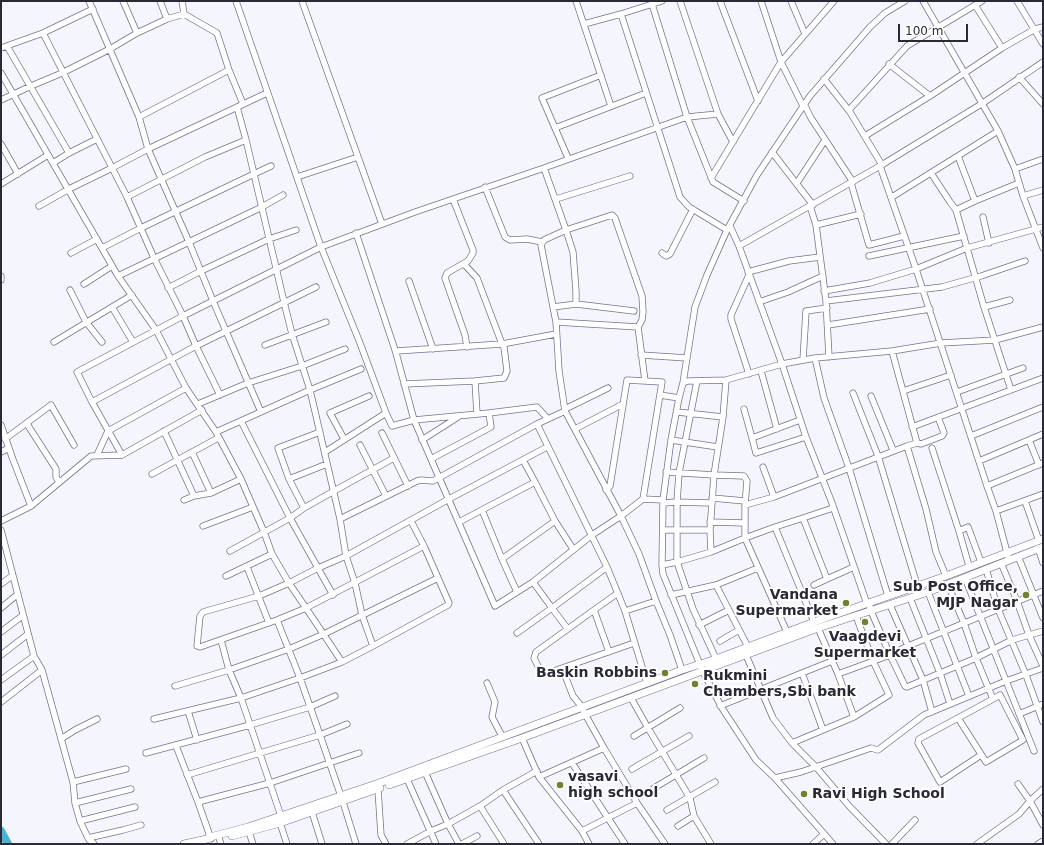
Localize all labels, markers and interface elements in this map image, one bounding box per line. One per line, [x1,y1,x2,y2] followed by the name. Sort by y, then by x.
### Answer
[900,16,970,42] scale bar
[905,24,943,38] text: 100 m
[893,579,1018,612] place label: Sub Post Office, MJP Nagar
[735,587,838,620] place label: Vandana Supermarket
[1021,590,1031,600] marker: Sub Post Office, MJP Nagar
[841,598,851,608] marker: Vandana Supermarket
[860,617,870,627] marker: Vaagdevi Supermarket
[814,629,916,662] place label: Vaagdevi Supermarket
[536,665,657,681] place label: Baskin Robbins
[660,668,670,678] marker: Baskin Robbins
[703,668,856,700] place label: Rukmini Chambers,Sbi bank
[690,679,700,689] marker: Rukmini Chambers,Sbi bank
[568,769,658,802] place label: vasavi high school
[555,780,565,790] marker: vasavi high school
[812,786,945,802] place label: Ravi High School
[799,789,809,799] marker: Ravi High School

